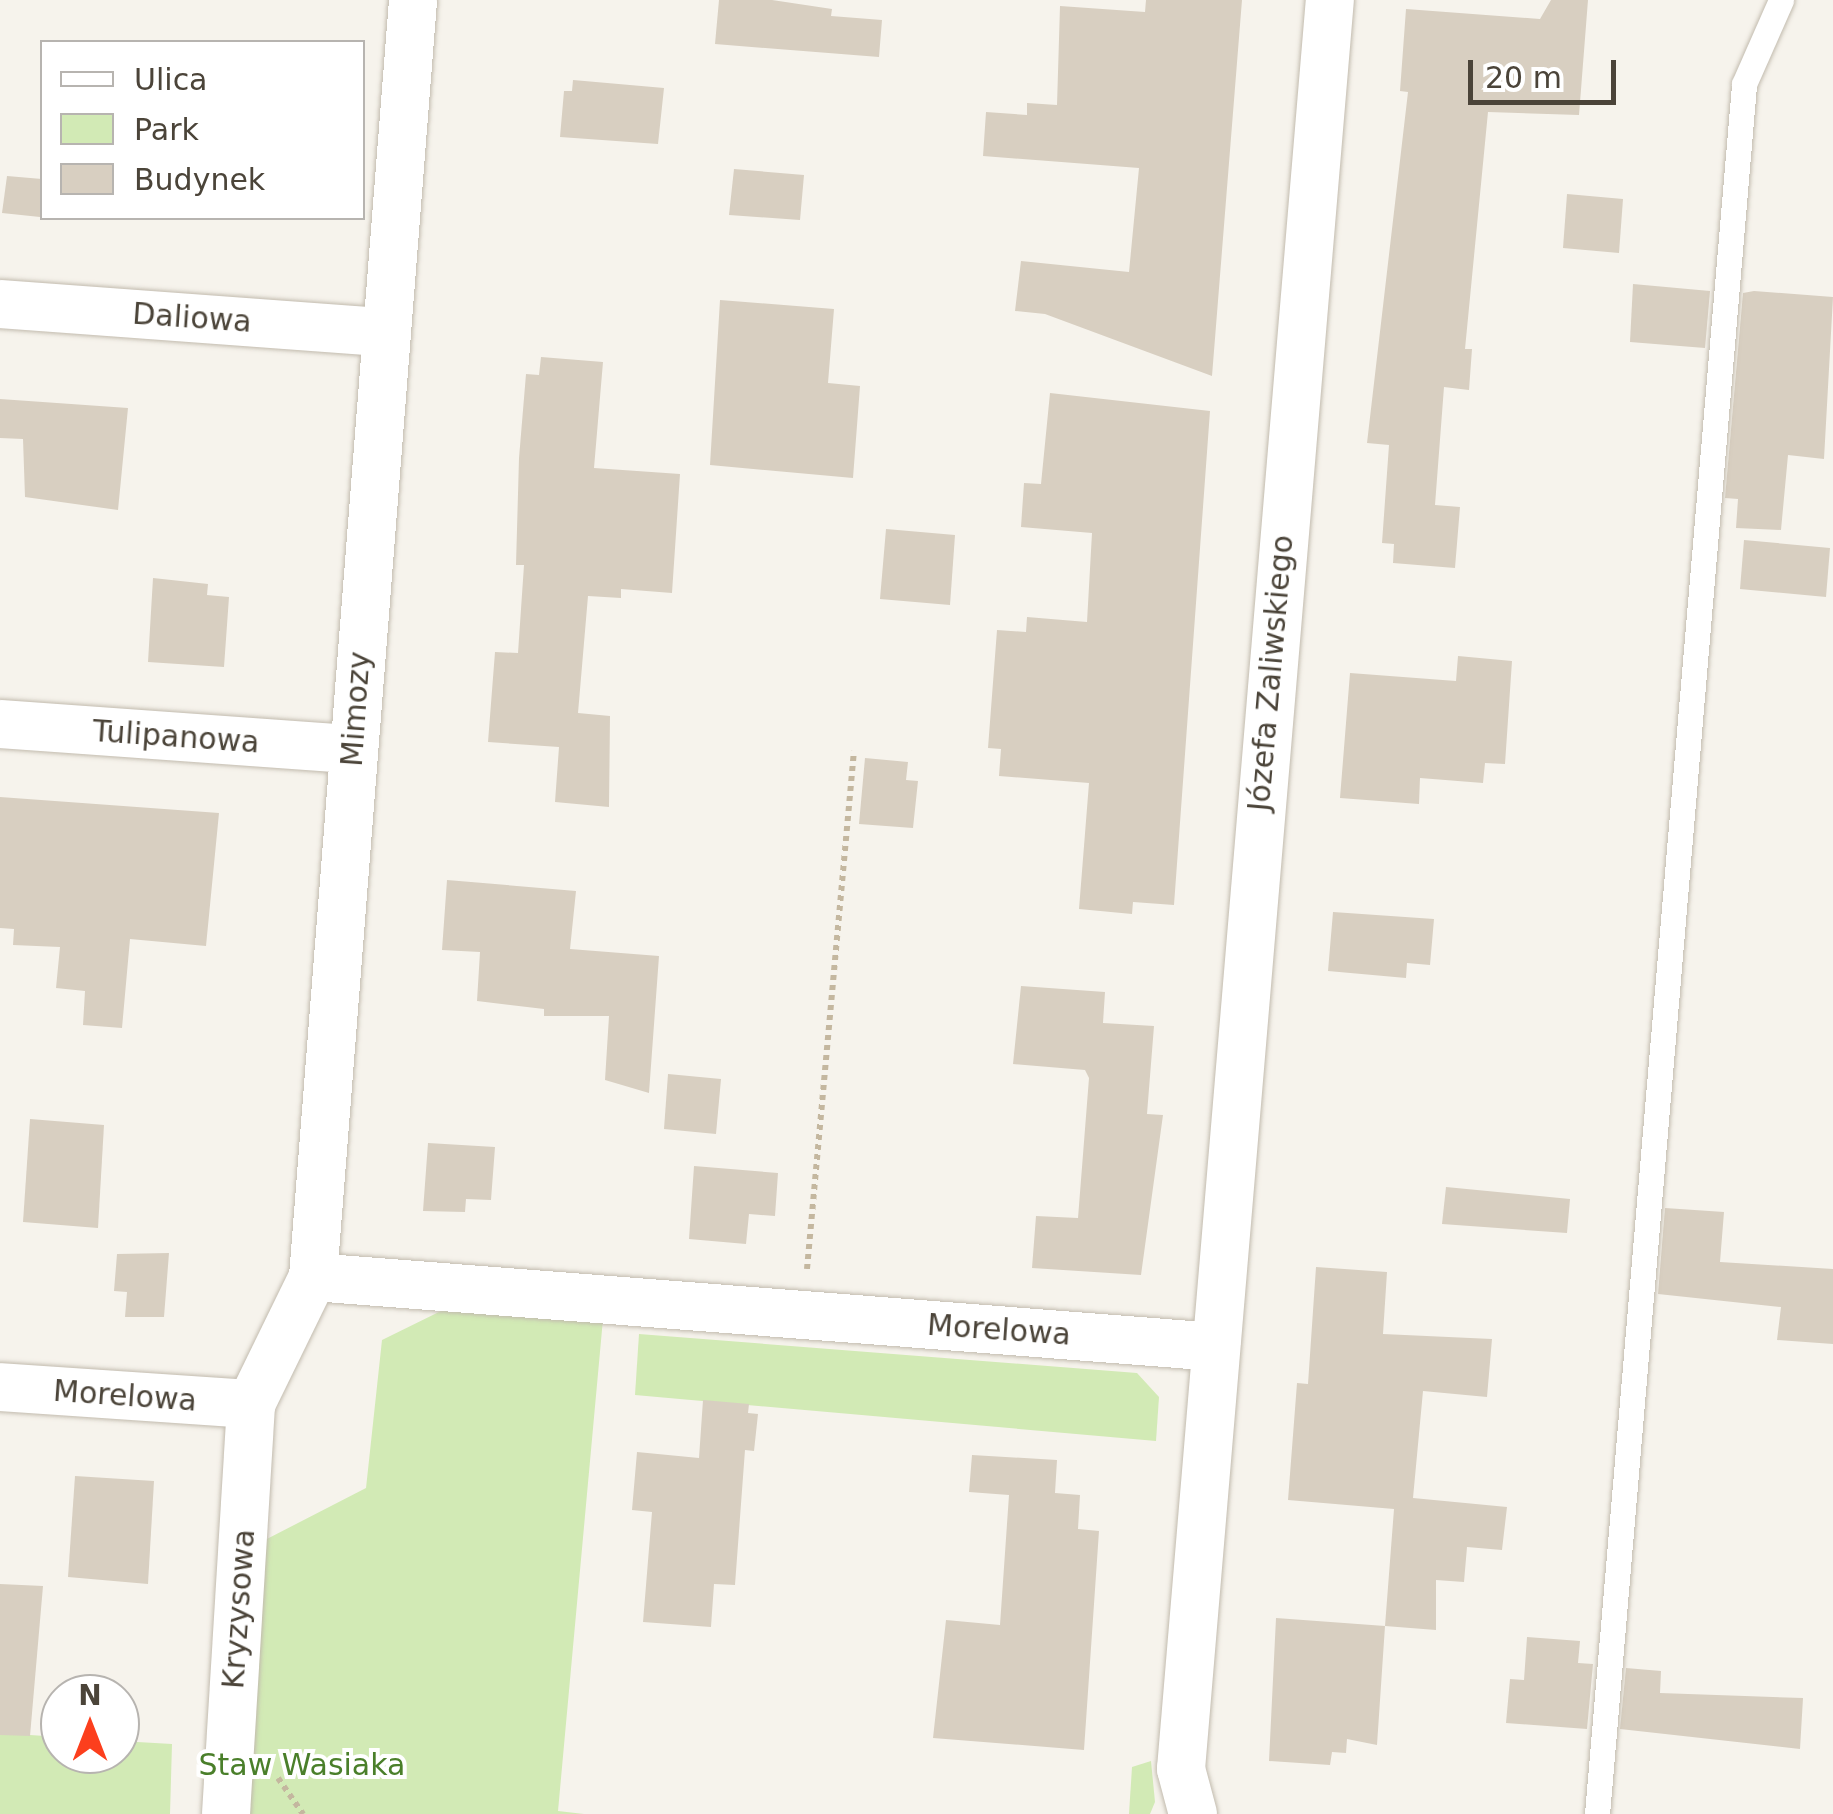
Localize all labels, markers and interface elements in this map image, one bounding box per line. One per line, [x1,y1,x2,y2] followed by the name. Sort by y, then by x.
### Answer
[40,40,365,220] legend
[1473,40,1620,102] scale bar
[1485,60,1562,95] text: 20 m
[134,62,208,97] text: Ulica
[134,112,199,147] text: Park
[134,162,265,197] text: Budynek
[131,296,253,340] street label: Daliowa
[1241,533,1301,813] street label: Józefa Zaliwskiego
[334,650,378,768] street label: Mimozy
[91,713,261,761] street label: Tulipanowa
[926,1307,1072,1353] street label: Morelowa
[52,1373,198,1419] street label: Morelowa
[215,1528,263,1690] street label: Kryzysowa
[40,1674,140,1774] north arrow
[78,1679,102,1712] text: N
[199,1747,405,1783] park label: Staw Wasiaka

